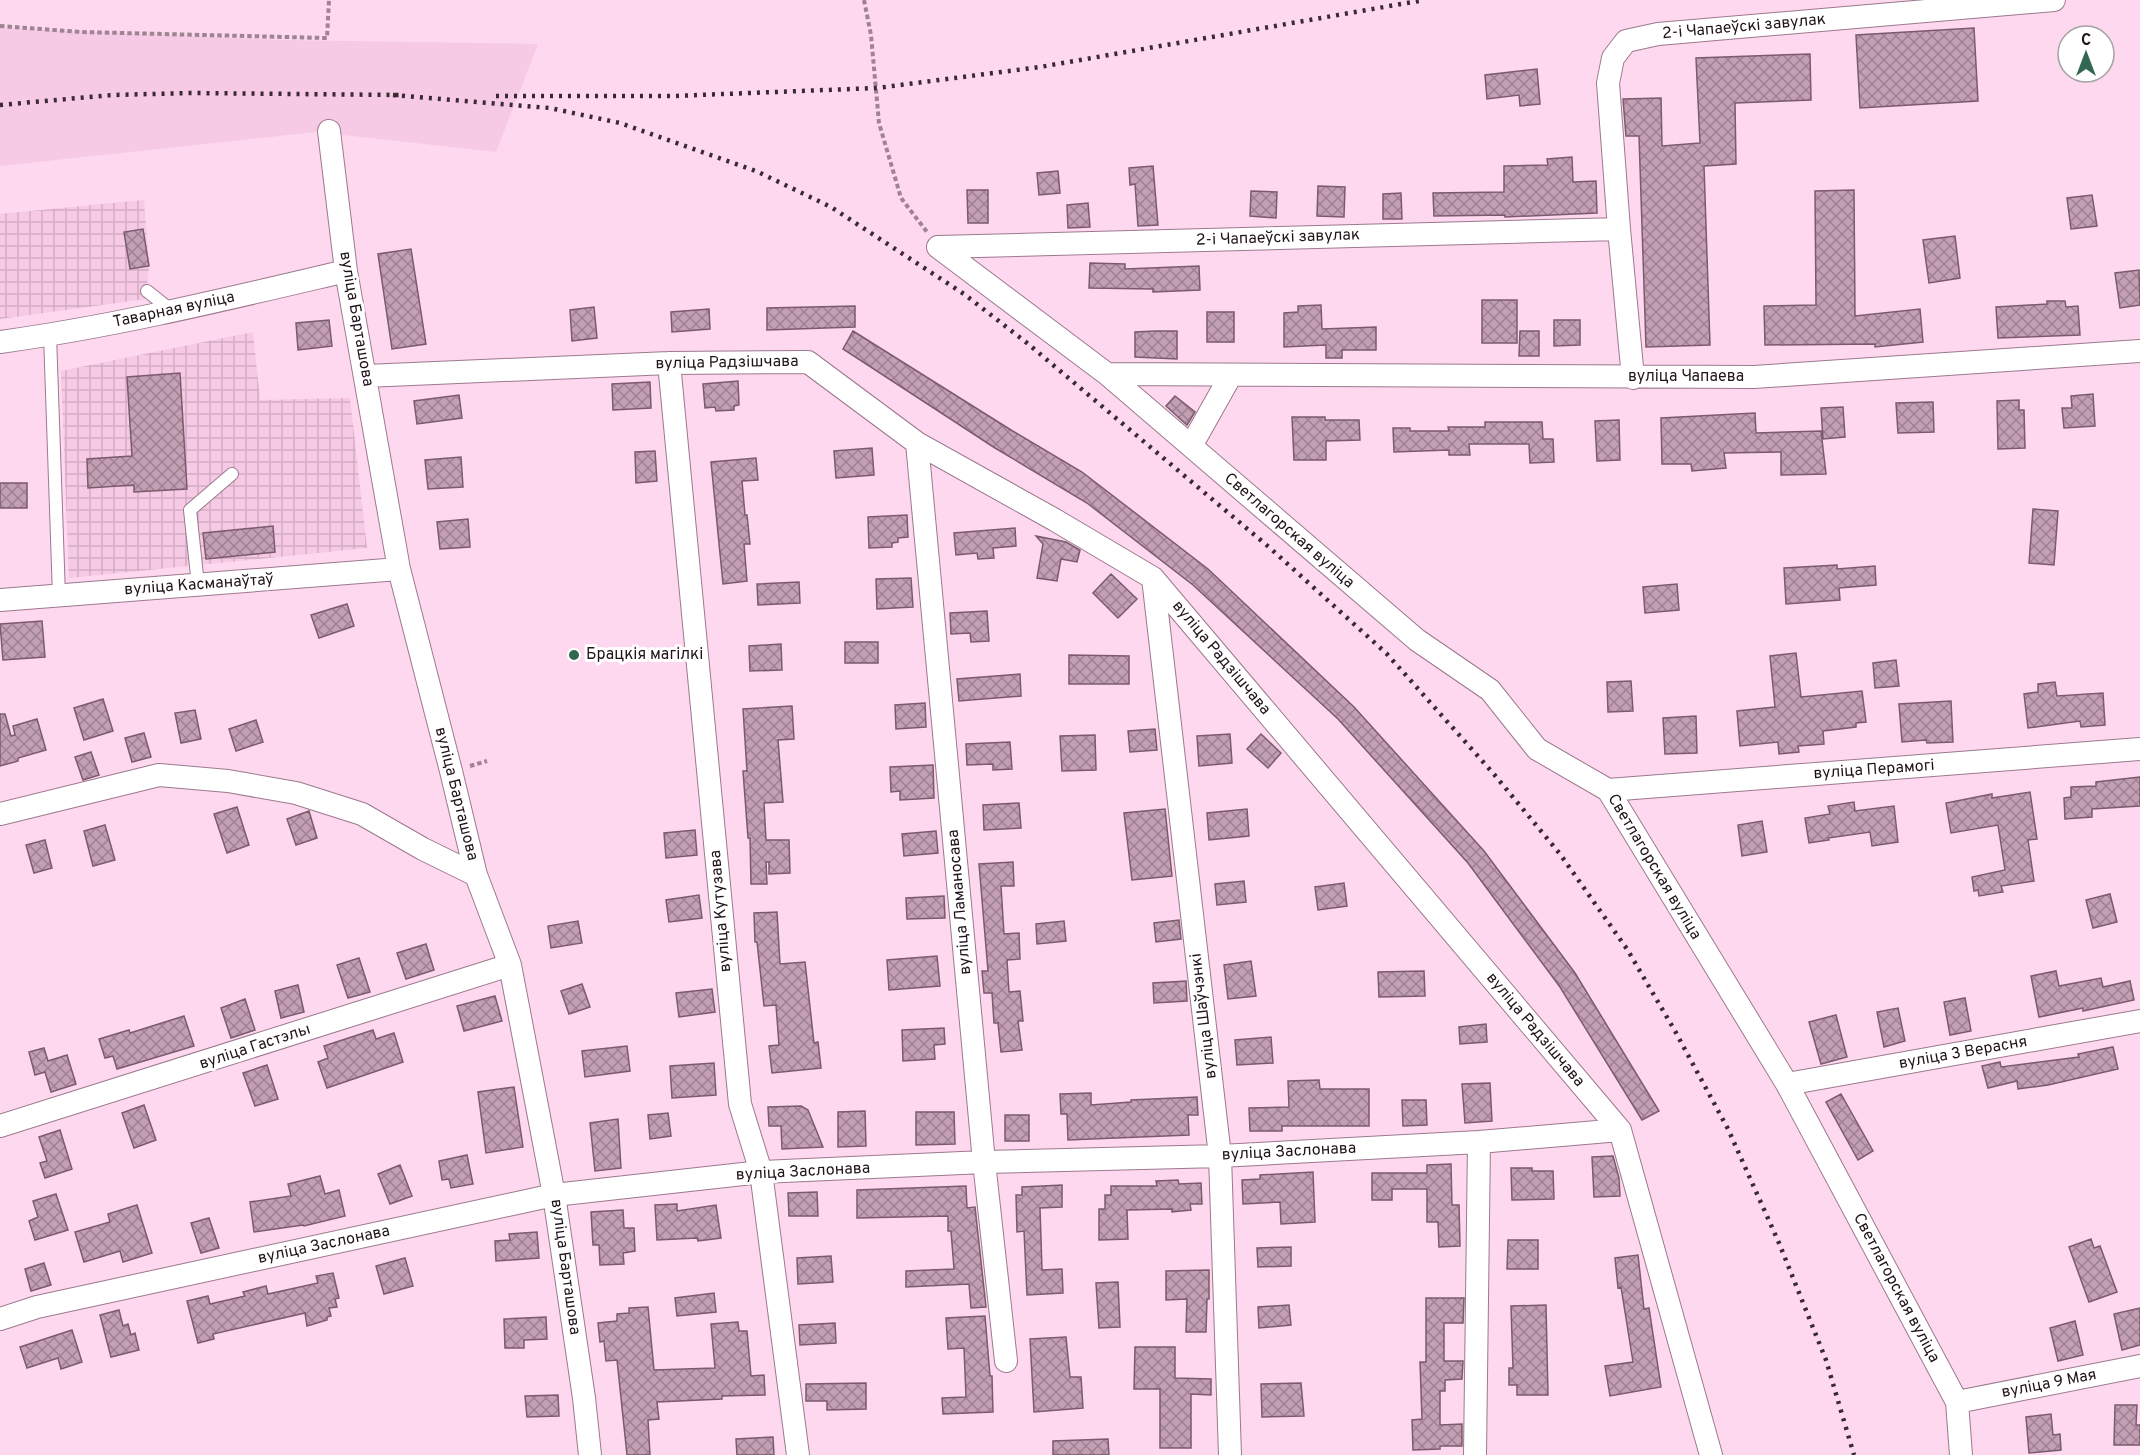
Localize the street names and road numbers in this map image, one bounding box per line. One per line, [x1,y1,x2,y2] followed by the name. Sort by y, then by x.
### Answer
[1661,10,1827,44] street label: 2-і Чапаеўскі завулак
[1196,225,1360,251] street label: 2-і Чапаеўскі завулак
[334,250,378,388] street label: вуліца Барташова
[111,287,237,333] street label: Таварная вуліца
[655,352,799,374] street label: вуліца Радзішчава
[1628,367,1744,387] street label: вуліца Чапаева
[1220,469,1358,593] street label: Светлагорская вуліца
[124,570,274,600] street label: вуліца Касманаўтаў
[1167,597,1275,719] street label: вуліца Радзішчава
[430,725,482,863] street label: вуліца Барташова
[1813,756,1935,784] street label: вуліца Перамогі
[1603,791,1705,943] street label: Светлагорская вуліца
[944,828,976,976] street label: вуліца Ламаносава
[706,849,736,973] street label: вуліца Кутузава
[1186,952,1222,1080] street label: вуліца Шаўчэнкі
[1481,969,1589,1091] street label: вуліца Радзішчава
[197,1020,313,1074] street label: вуліца Гастэлы
[1897,1032,2029,1074] street label: вуліца 3 Верасня
[1221,1138,1357,1166] street label: вуліца Заслонава
[735,1158,871,1186] street label: вуліца Заслонава
[546,1198,584,1336] street label: вуліца Барташова
[1848,1210,1944,1366] street label: Светлагорская вуліца
[256,1221,392,1269] street label: вуліца Заслонава
[2000,1365,2098,1403] street label: вуліца 9 Мая

